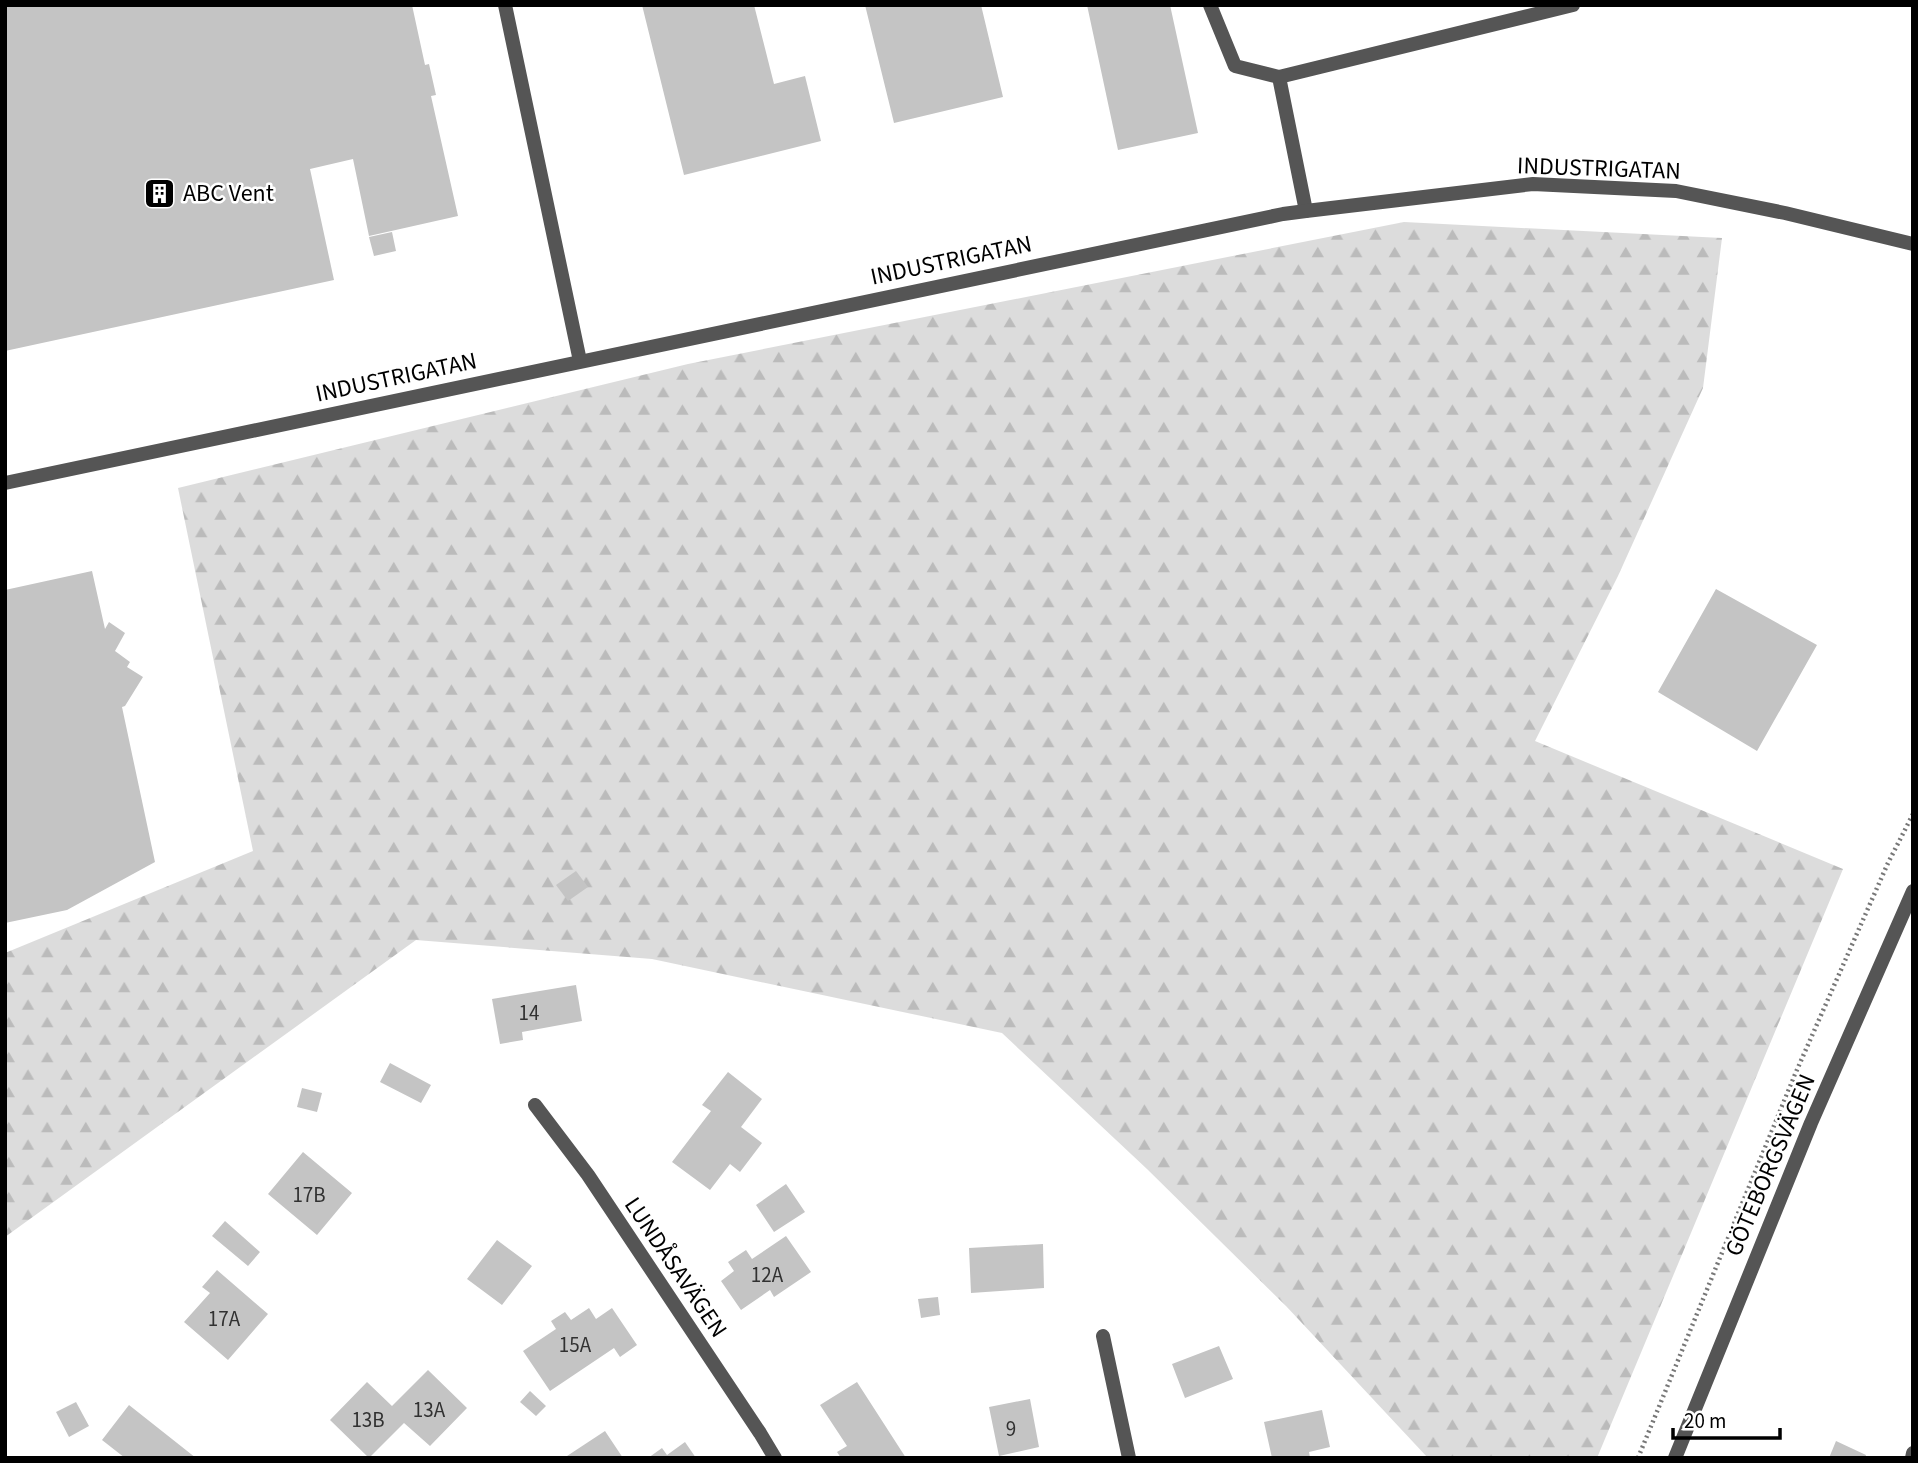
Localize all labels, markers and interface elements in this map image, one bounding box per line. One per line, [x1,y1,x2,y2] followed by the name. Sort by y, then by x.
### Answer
[1516,148,1682,189] street label: INDUSTRIGATAN
[143,176,177,210] building icon: ABC Vent
[183,176,274,211] place label: ABC Vent
[867,226,1035,295] street label: INDUSTRIGATAN
[312,343,480,412] street label: INDUSTRIGATAN
[519,998,539,1028] house number: 14
[1716,1069,1825,1262] street label: GÖTEBORGSVÄGEN
[292,1180,326,1210] house number: 17B
[616,1190,736,1345] street label: LUNDÅSAVÄGEN
[751,1260,784,1290] house number: 12A
[208,1304,241,1334] house number: 17A
[559,1330,592,1360] house number: 15A
[413,1395,446,1425] house number: 13A
[1673,1396,1780,1440] scale bar
[351,1405,385,1435] house number: 13B
[1684,1406,1726,1436] text: 20 m
[1006,1414,1016,1444] house number: 9

